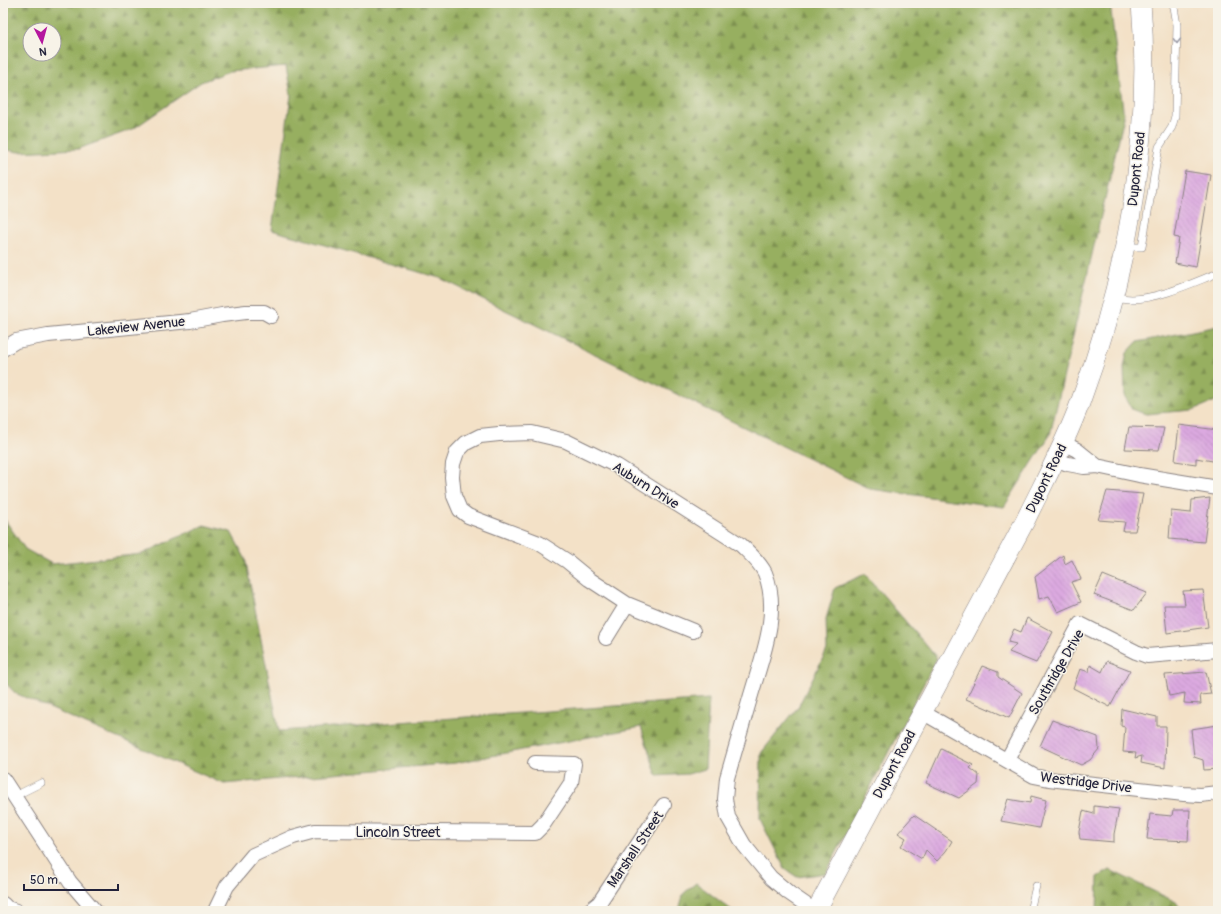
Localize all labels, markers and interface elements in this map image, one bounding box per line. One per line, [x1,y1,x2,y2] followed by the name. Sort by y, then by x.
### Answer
[22,22,62,62] north arrow
[1173,38,1181,44] one-way arrow
[38,45,47,58] text: N
[1124,131,1149,207] street label: Dupont Road
[86,313,186,340] street label: Lakeview Avenue
[1022,441,1071,516] street label: Dupont Road
[609,458,682,513] street label: Auburn Drive
[1025,626,1088,718] street label: Southridge Drive
[869,727,920,801] street label: Dupont Road
[1039,768,1133,797] street label: Westridge Drive
[604,808,667,891] street label: Marshall Street
[355,824,441,841] street label: Lincoln Street
[24,866,118,892] scale bar
[30,873,58,888] text: 50 m

